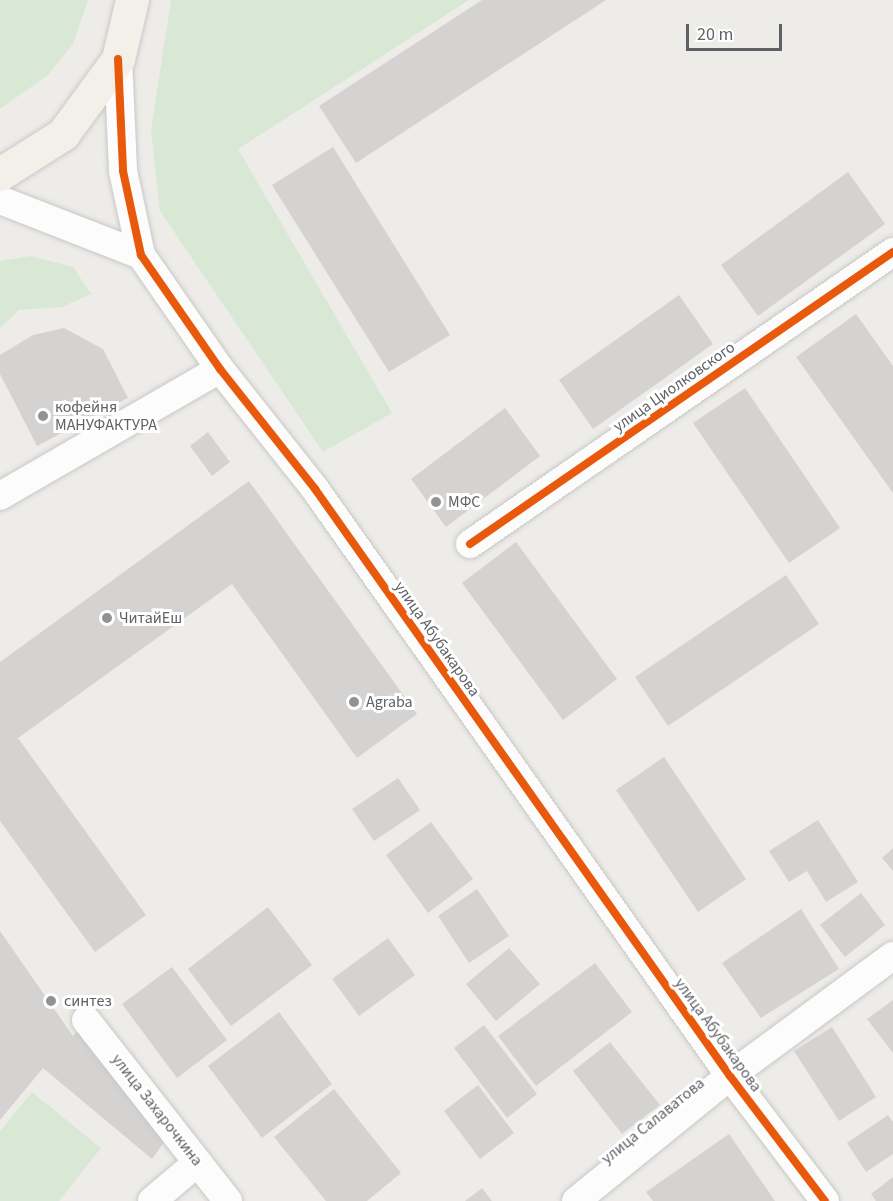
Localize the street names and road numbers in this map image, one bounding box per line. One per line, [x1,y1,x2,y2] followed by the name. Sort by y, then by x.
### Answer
[609,338,739,436] street label: улица Циолковского
[390,578,484,700] street label: улица Абубакарова
[670,974,766,1096] street label: улица Абубакарова
[107,1050,207,1170] street label: улица Захарочкина
[598,1074,708,1168] street label: улица Салаватова

